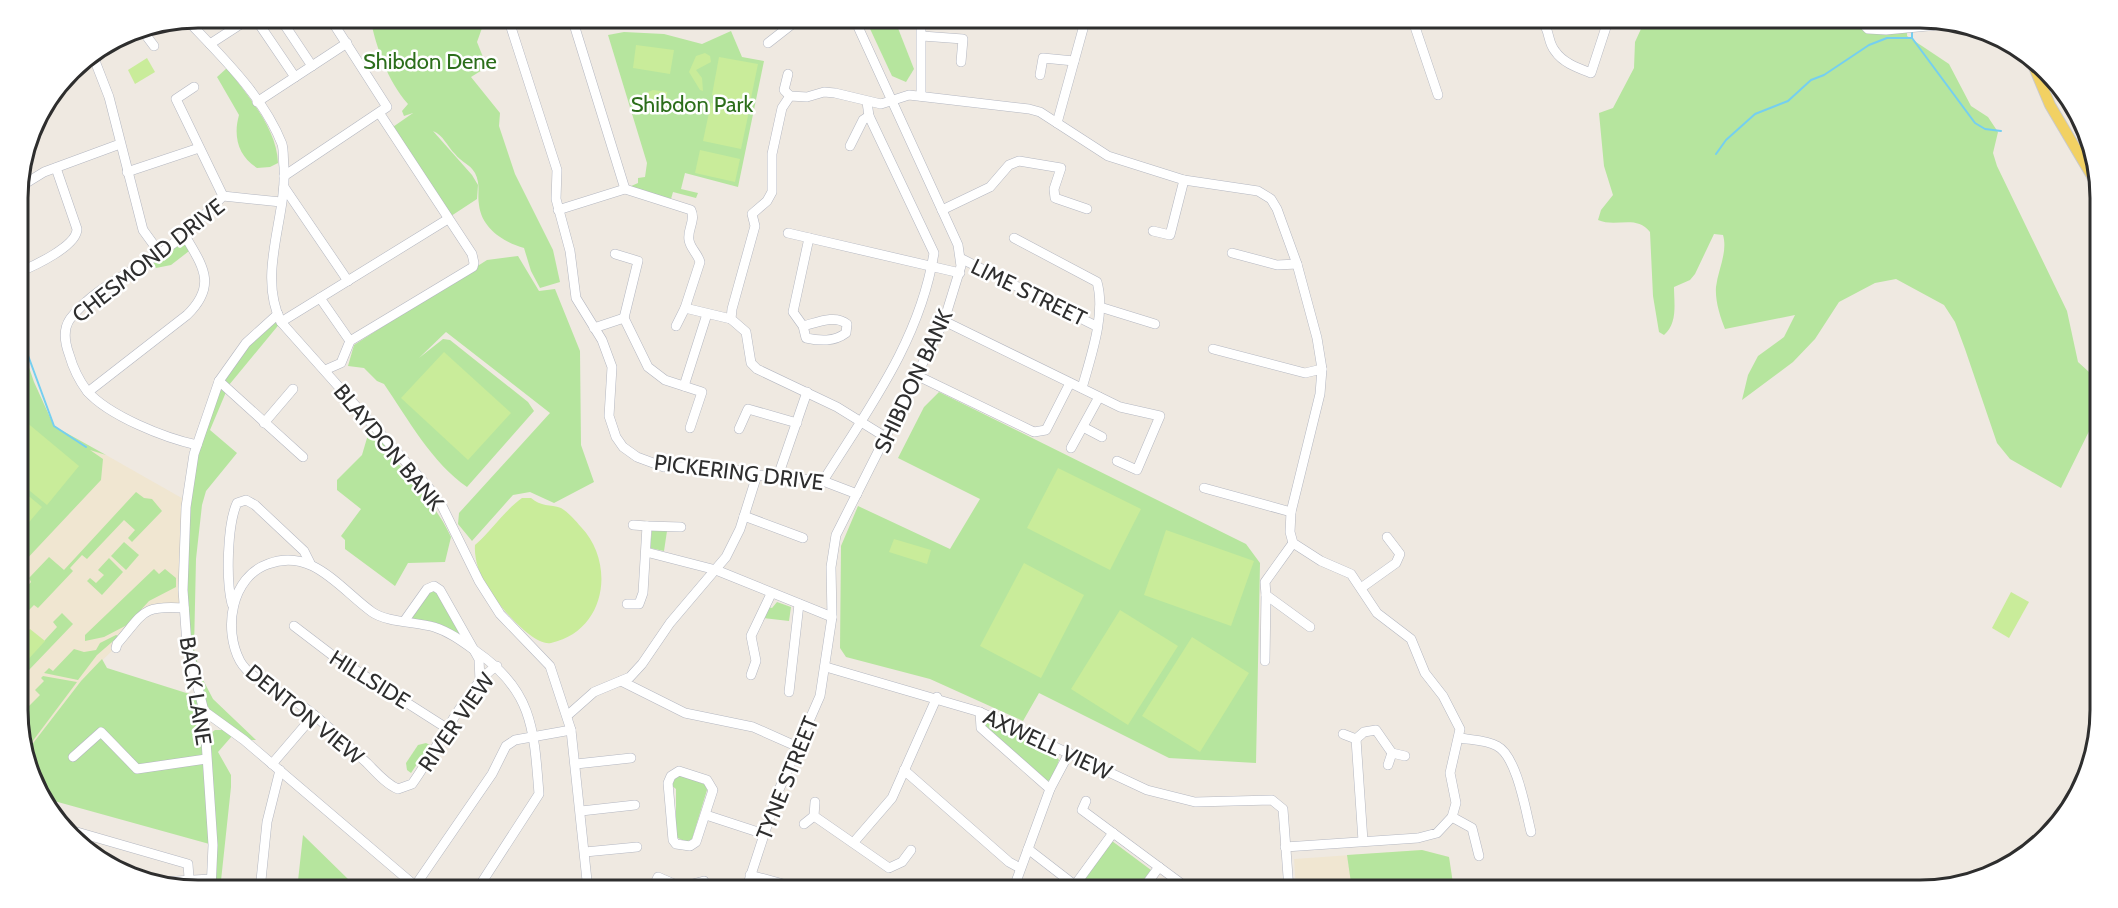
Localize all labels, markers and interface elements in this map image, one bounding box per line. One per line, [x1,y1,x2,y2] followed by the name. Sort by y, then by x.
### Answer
[363,48,497,75] park label: Shibdon Dene
[631,91,753,118] park label: Shibdon Park
[67,193,230,328] street label: CHESMOND DRIVE
[967,253,1091,332] street label: LIME STREET
[868,305,959,457] street label: SHIBDON BANK
[328,379,450,516] street label: BLAYDON BANK
[652,449,825,496] street label: PICKERING DRIVE
[174,635,217,747] street label: BACK LANE
[324,644,415,715] street label: HILLSIDE
[240,658,369,770] street label: DENTON VIEW
[412,667,500,777] street label: RIVER VIEW
[979,703,1116,786] street label: AXWELL VIEW
[750,712,825,844] street label: TYNE STREET

